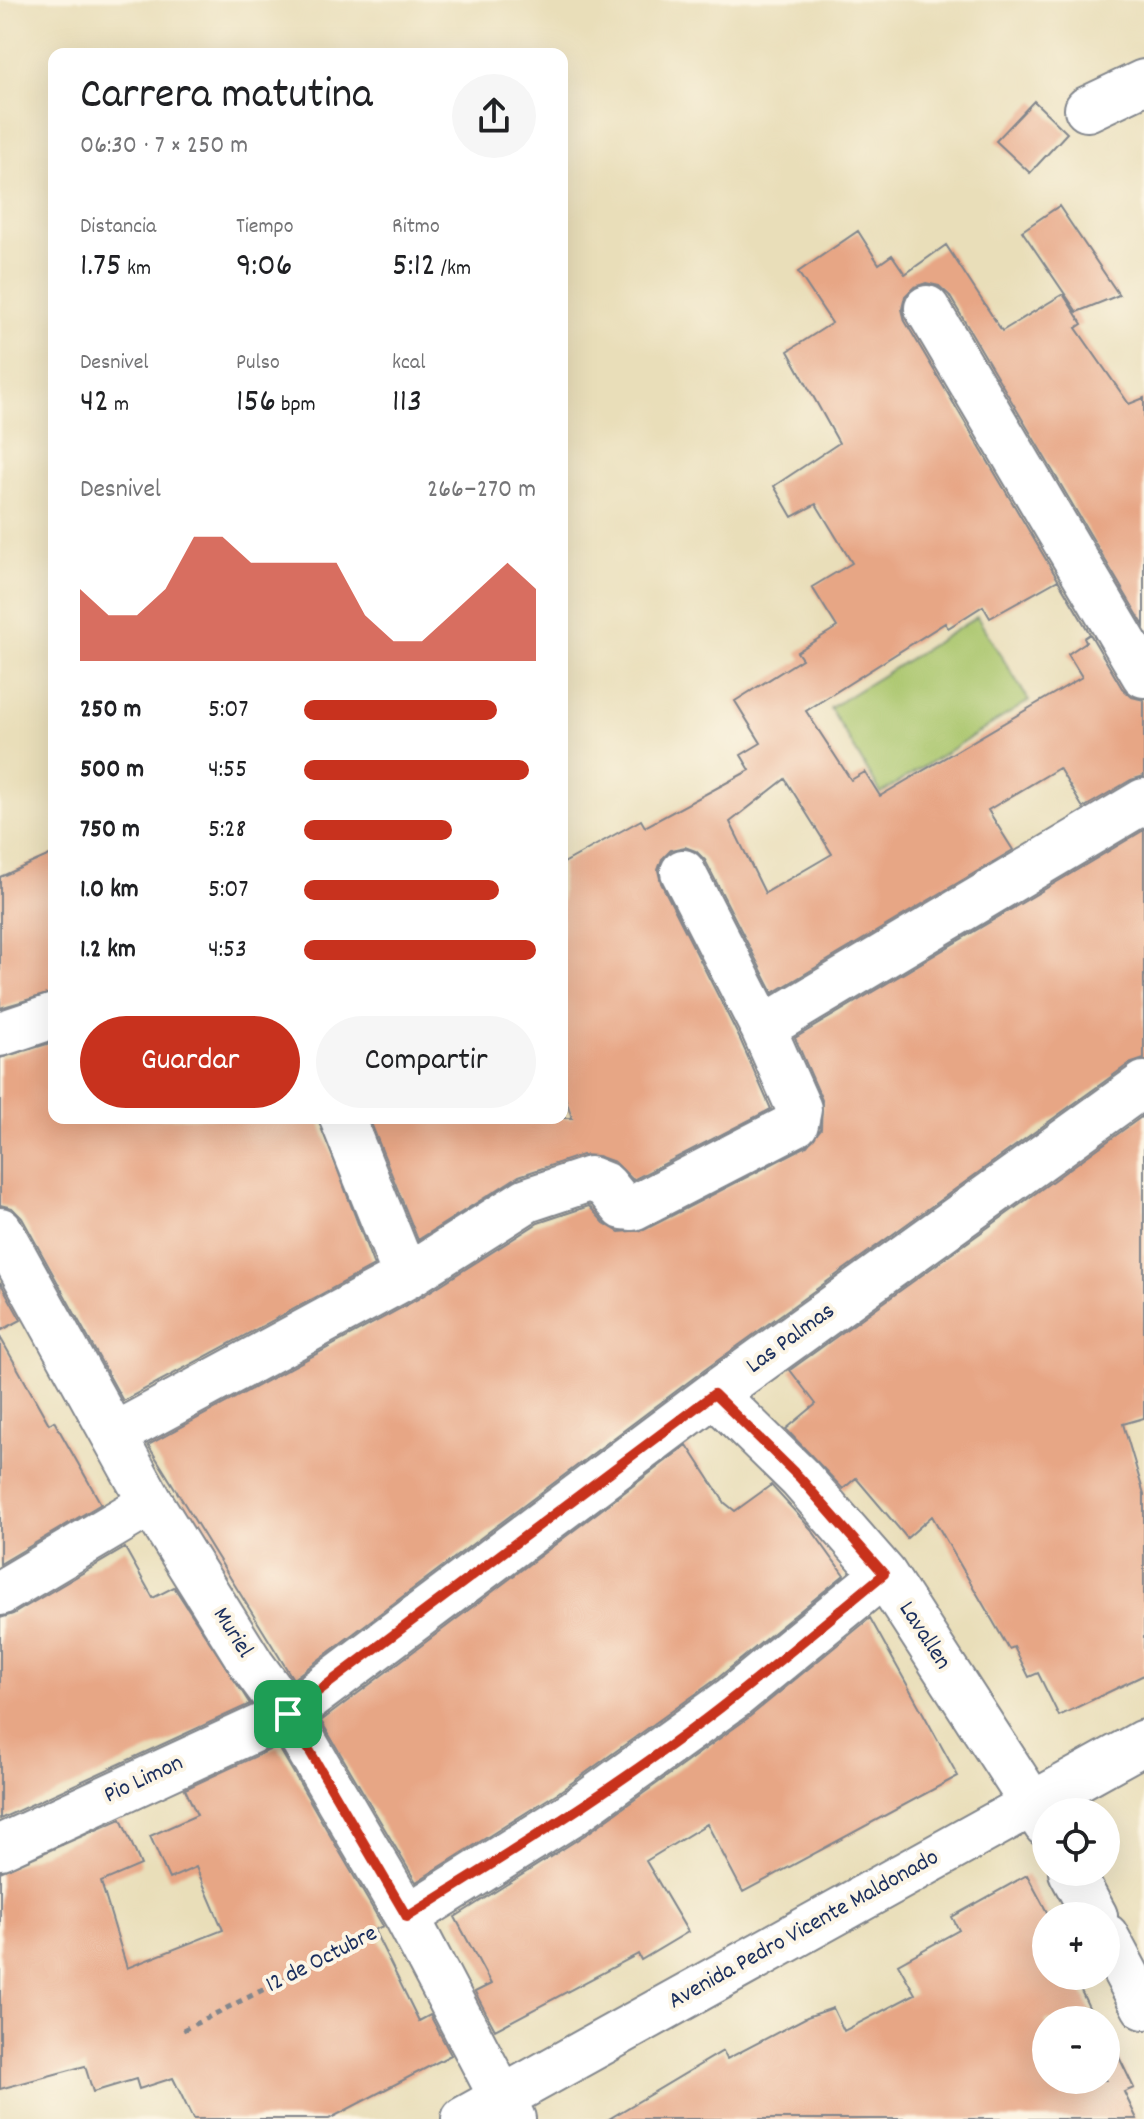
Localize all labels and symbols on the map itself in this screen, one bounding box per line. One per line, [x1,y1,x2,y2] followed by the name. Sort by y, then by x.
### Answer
[740,1295,842,1383] street label: Las Palmas
[889,1595,959,1677] street label: Lavallen
[203,1601,261,1665] street label: Muriel
[254,1680,322,1748] pin
[99,1747,189,1813] street label: Pio Limon
[663,1841,945,2019] street label: Avenida Pedro Vicente Maldonado
[260,1917,384,2003] street label: 12 de Octubre

